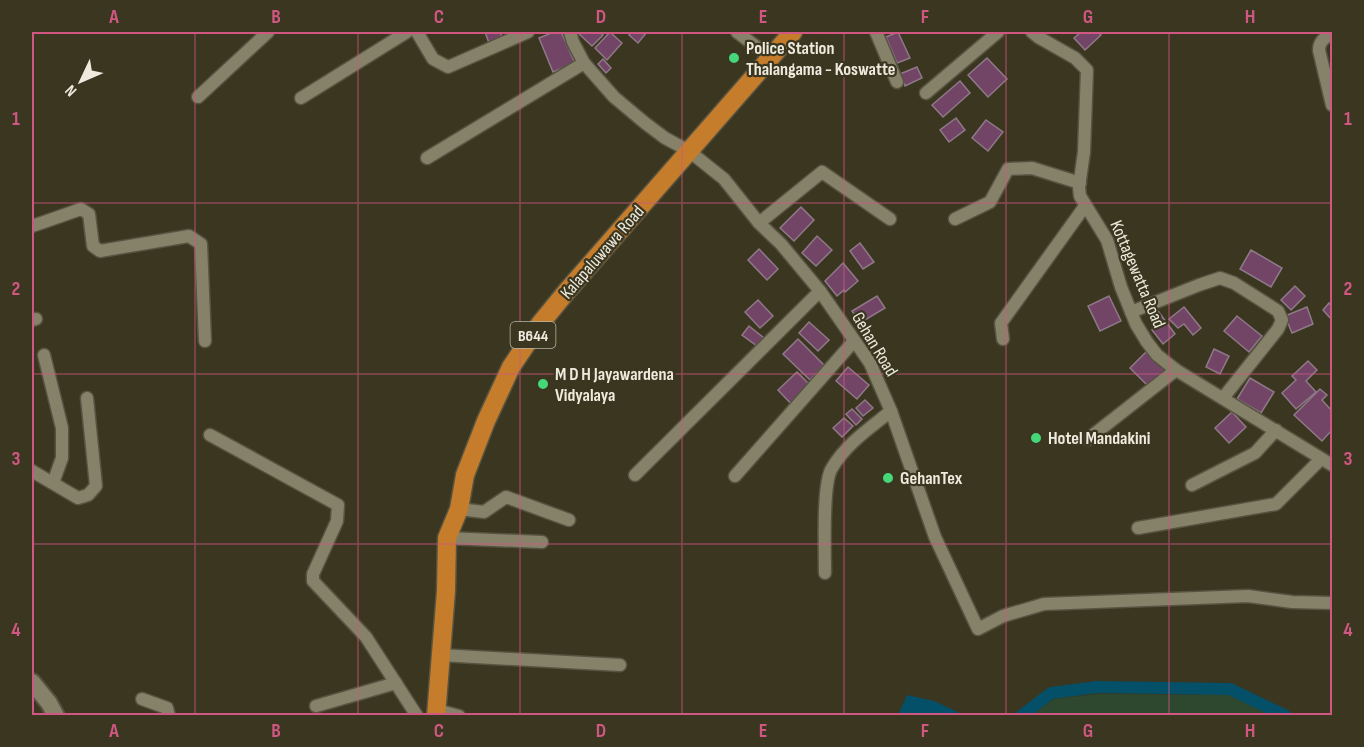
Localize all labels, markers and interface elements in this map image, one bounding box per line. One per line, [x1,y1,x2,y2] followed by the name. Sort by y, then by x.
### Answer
[108,5,119,29] text: A
[271,5,281,29] text: B
[434,5,444,29] text: C
[596,5,606,29] text: D
[759,5,767,29] text: E
[921,5,929,29] text: F
[1083,5,1093,29] text: G
[1245,5,1255,29] text: H
[746,38,895,80] place label: Police Station Thalangama - Koswatte
[51,51,111,111] north arrow
[727,51,741,65] marker: Police Station Thalangama - Koswatte
[61,81,81,100] text: N
[12,107,20,131] text: 1
[1344,107,1352,131] text: 1
[556,201,649,303] street label: Kalapaluwawa Road
[1105,217,1170,331] street label: Kottagewatta Road
[12,277,20,301] text: 2
[1344,277,1352,301] text: 2
[847,308,902,380] street label: Gehan Road
[510,322,556,348] road number: B644
[555,364,674,406] place label: M D H Jayawardena Vidyalaya
[536,377,550,391] marker: M D H Jayawardena Vidyalaya
[1048,428,1150,449] place label: Hotel Mandakini
[1029,431,1043,445] marker: Hotel Mandakini
[12,447,21,471] text: 3
[1344,447,1353,471] text: 3
[900,468,963,489] place label: GehanTex
[881,471,895,485] marker: GehanTex
[11,618,21,642] text: 4
[1343,618,1353,642] text: 4
[108,719,119,743] text: A
[271,719,281,743] text: B
[434,719,444,743] text: C
[596,719,606,743] text: D
[759,719,767,743] text: E
[921,719,929,743] text: F
[1083,719,1093,743] text: G
[1245,719,1255,743] text: H

